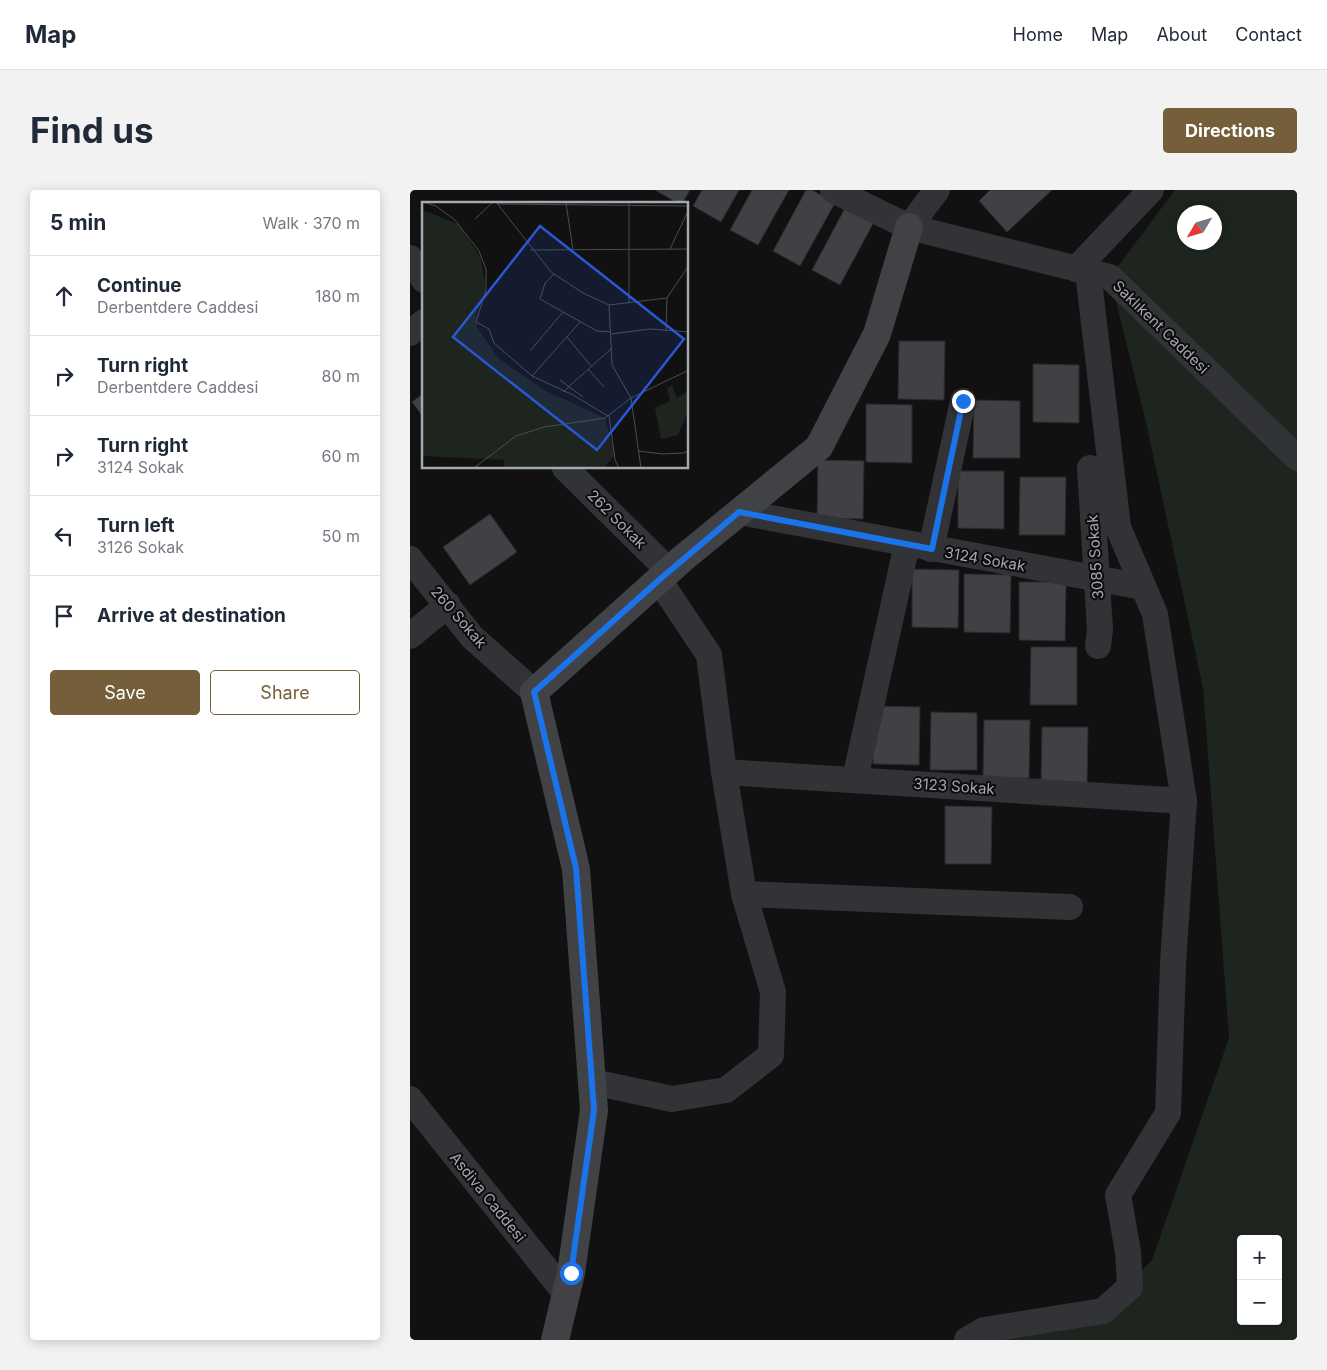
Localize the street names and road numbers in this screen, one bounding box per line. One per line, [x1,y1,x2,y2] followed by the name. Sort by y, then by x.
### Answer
[1109,276,1213,378] street label: Saklıkent Caddesi
[584,486,651,553] street label: 262 Sokak
[1083,513,1107,600] street label: 3085 Sokak
[943,543,1028,576] street label: 3124 Sokak
[427,582,491,652] street label: 260 Sokak
[913,774,996,798] street label: 3123 Sokak
[446,1148,530,1246] street label: Asdiva Caddesi

